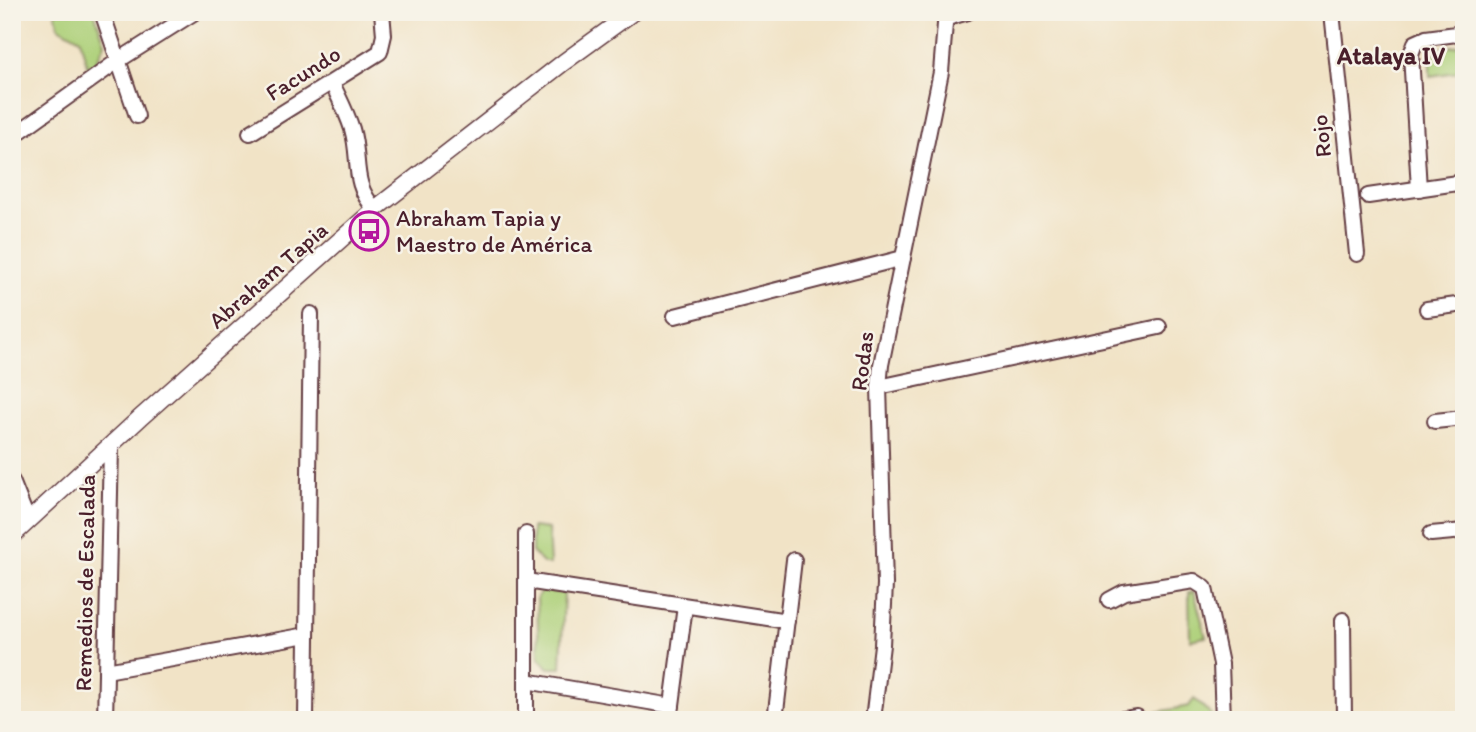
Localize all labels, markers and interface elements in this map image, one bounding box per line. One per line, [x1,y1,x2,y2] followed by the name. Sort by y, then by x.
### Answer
[260,39,346,107] street label: Facundo
[1336,41,1446,71] district label: Atalaya IV
[1305,113,1337,159] street label: Rojo
[396,204,593,258] place label: Abraham Tapia y Maestro de América
[348,210,390,252] bus stop icon: Abraham Tapia y Maestro de América
[203,216,333,334] street label: Abraham Tapia
[844,330,880,392] street label: Rodas
[69,474,101,692] street label: Remedios de Escalada

